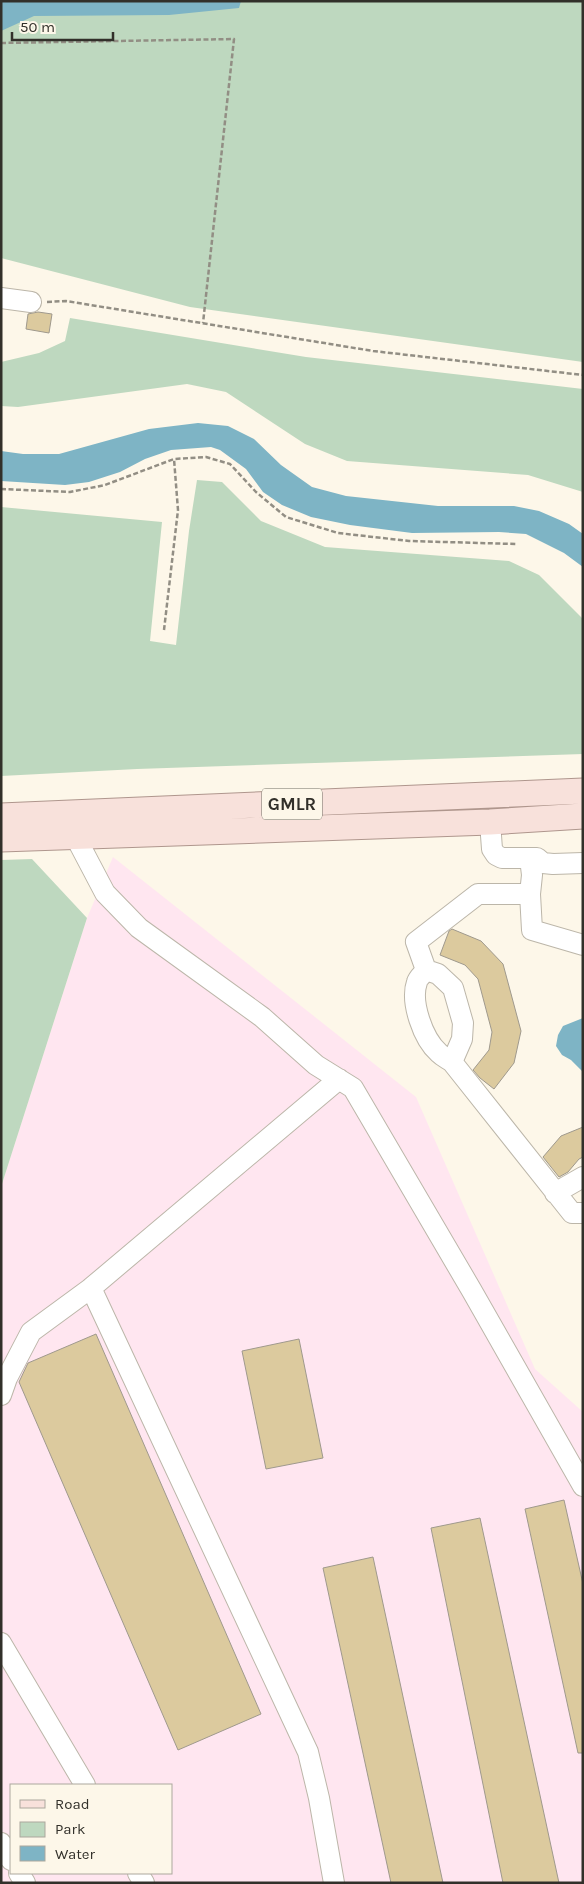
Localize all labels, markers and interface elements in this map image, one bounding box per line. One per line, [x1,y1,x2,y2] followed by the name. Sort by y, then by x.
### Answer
[12,10,114,42] scale bar
[20,18,55,36] text: 50 m
[262,789,322,820] road number: GMLR
[10,1784,172,1874] legend
[55,1795,90,1813] text: Road
[55,1820,85,1838] text: Park
[55,1845,96,1863] text: Water

